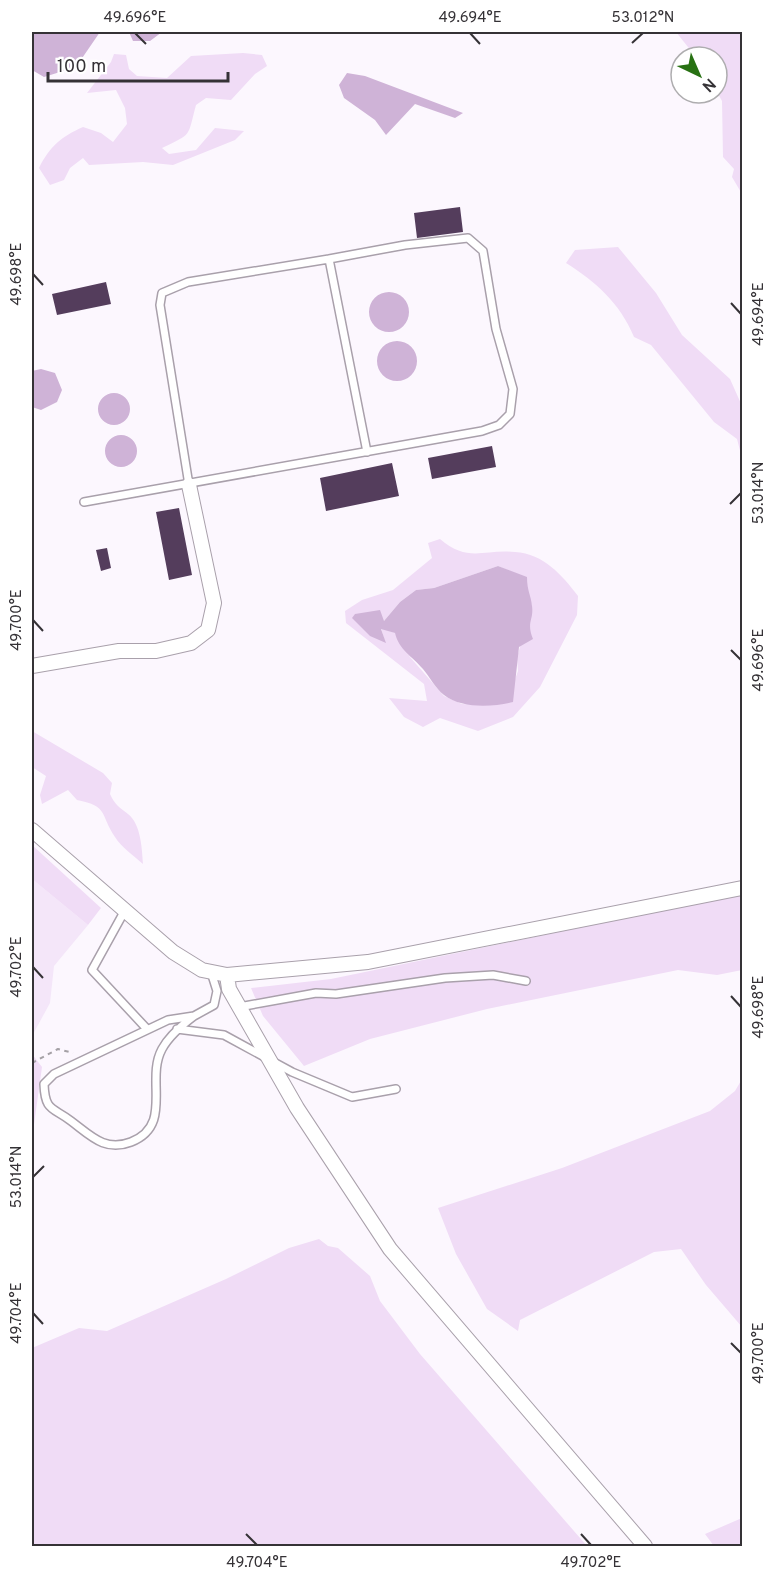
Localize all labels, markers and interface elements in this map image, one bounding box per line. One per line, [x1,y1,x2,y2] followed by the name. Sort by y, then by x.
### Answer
[104,9,166,28] text: 49.696°E
[438,9,502,28] text: 49.694°E
[612,9,674,28] text: 53.012°N
[48,45,228,83] scale bar
[669,45,729,105] north arrow
[57,56,106,79] text: 100 m
[697,73,719,96] text: N
[8,242,27,306] text: 49.698°E
[750,282,769,346] text: 49.694°E
[750,462,769,524] text: 53.014°N
[8,589,27,651] text: 49.700°E
[750,629,769,691] text: 49.696°E
[8,936,27,998] text: 49.702°E
[750,975,769,1039] text: 49.698°E
[8,1146,27,1208] text: 53.014°N
[8,1282,27,1344] text: 49.704°E
[750,1322,769,1384] text: 49.700°E
[226,1554,288,1573] text: 49.704°E
[560,1554,622,1573] text: 49.702°E

